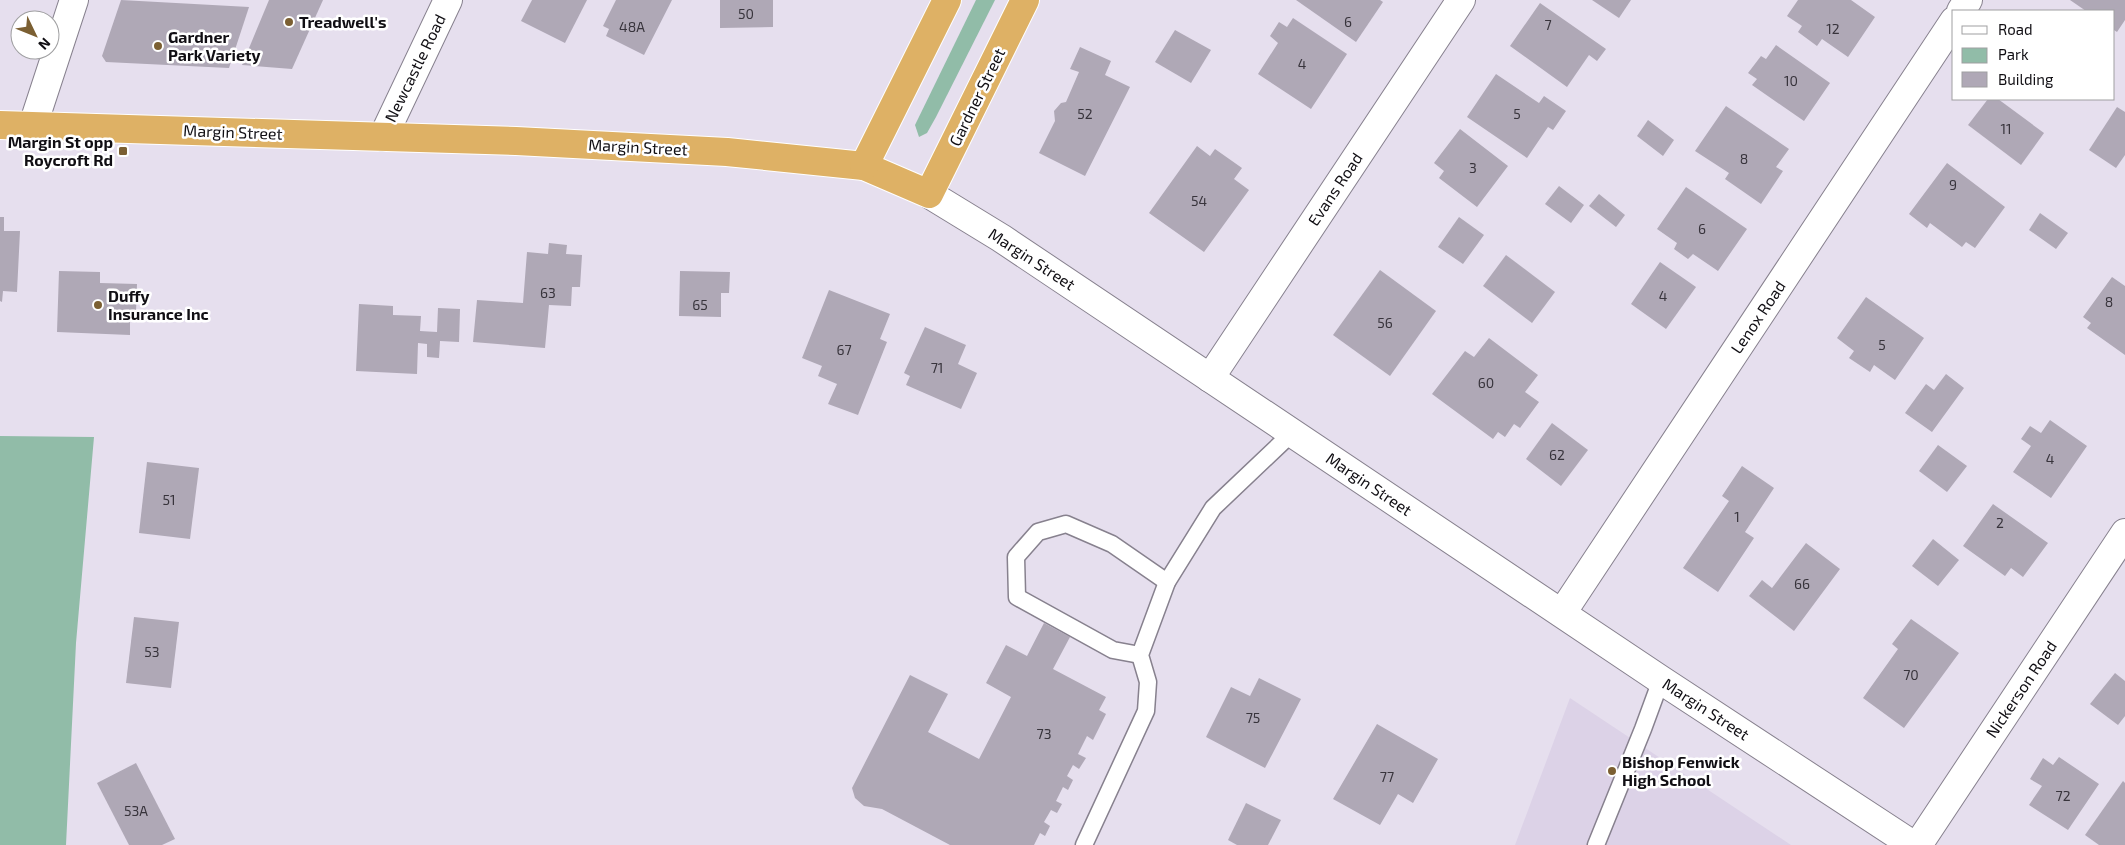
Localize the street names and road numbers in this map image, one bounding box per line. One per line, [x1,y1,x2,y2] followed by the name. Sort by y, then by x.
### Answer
[380,11,449,125] street label: Newcastle Road
[945,45,1008,149] street label: Gardner Street
[183,120,283,143] street label: Margin Street
[588,134,688,159] street label: Margin Street
[1303,149,1366,229] street label: Evans Road
[985,224,1079,294] street label: Margin Street
[1726,277,1789,357] street label: Lenox Road
[1323,448,1416,519] street label: Margin Street
[1981,637,2060,741] street label: Nickerson Road
[1659,674,1753,744] street label: Margin Street

